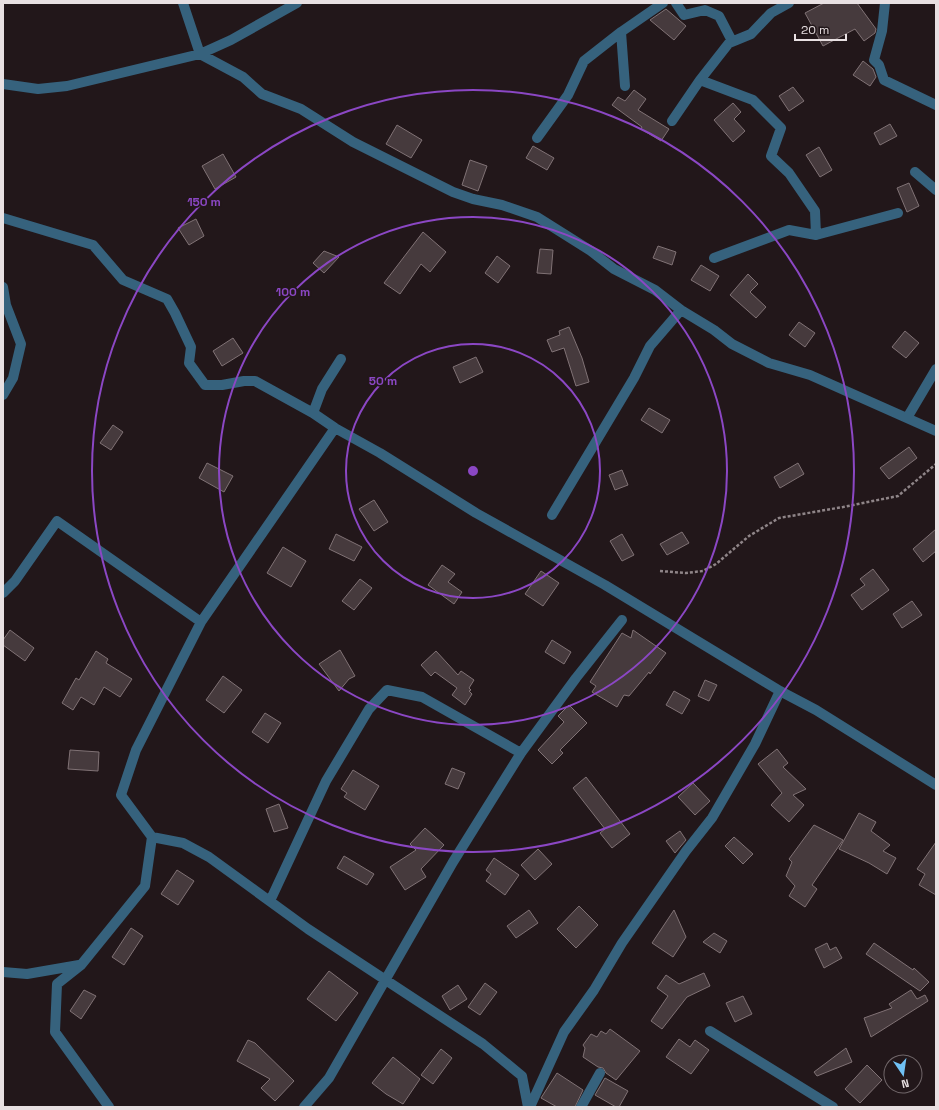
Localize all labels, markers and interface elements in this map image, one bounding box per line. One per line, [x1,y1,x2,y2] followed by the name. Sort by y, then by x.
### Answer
[795,16,846,42] scale bar
[801,22,829,38] text: 20 m
[187,194,221,210] text: 150 m
[276,284,310,300] text: 100 m
[369,373,397,389] text: 50 m
[466,464,480,478] centre of rings
[883,1054,923,1094] north arrow
[900,1076,910,1091] text: N

